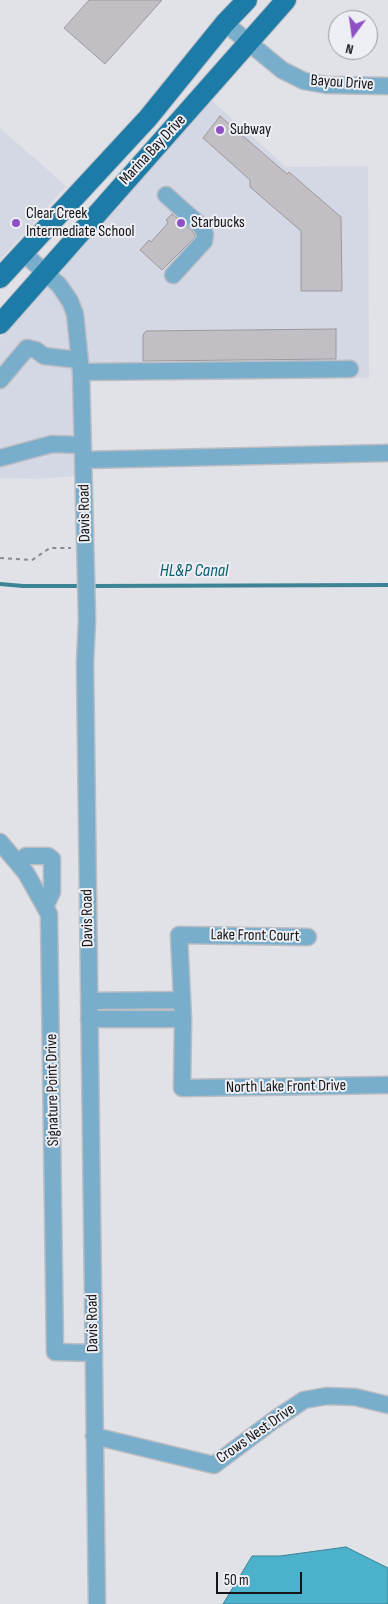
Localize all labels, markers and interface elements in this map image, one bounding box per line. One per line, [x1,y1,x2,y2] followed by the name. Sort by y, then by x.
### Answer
[328,10,378,60] north arrow
[344,40,355,58] text: N
[310,71,374,95] street label: Bayou Drive
[116,111,190,189] street label: Marina Bay Drive
[230,120,271,140] place label: Subway
[214,124,226,136] marker: Subway
[26,204,135,242] place label: Clear Creek Intermediate School
[191,213,245,233] place label: Starbucks
[10,217,22,229] marker: Clear Creek Intermediate School
[175,217,187,229] marker: Starbucks
[75,484,95,542] street label: Davis Road
[160,560,228,582] water label: HL&P Canal
[78,889,98,947] street label: Davis Road
[210,926,300,946] street label: Lake Front Court
[42,1033,64,1147] street label: Signature Point Drive
[226,1076,346,1098] street label: North Lake Front Drive
[83,1294,103,1352] street label: Davis Road
[213,1400,299,1468] street label: Crows Nest Drive
[218,1562,304,1594] scale bar
[224,1571,249,1590] text: 50 m

